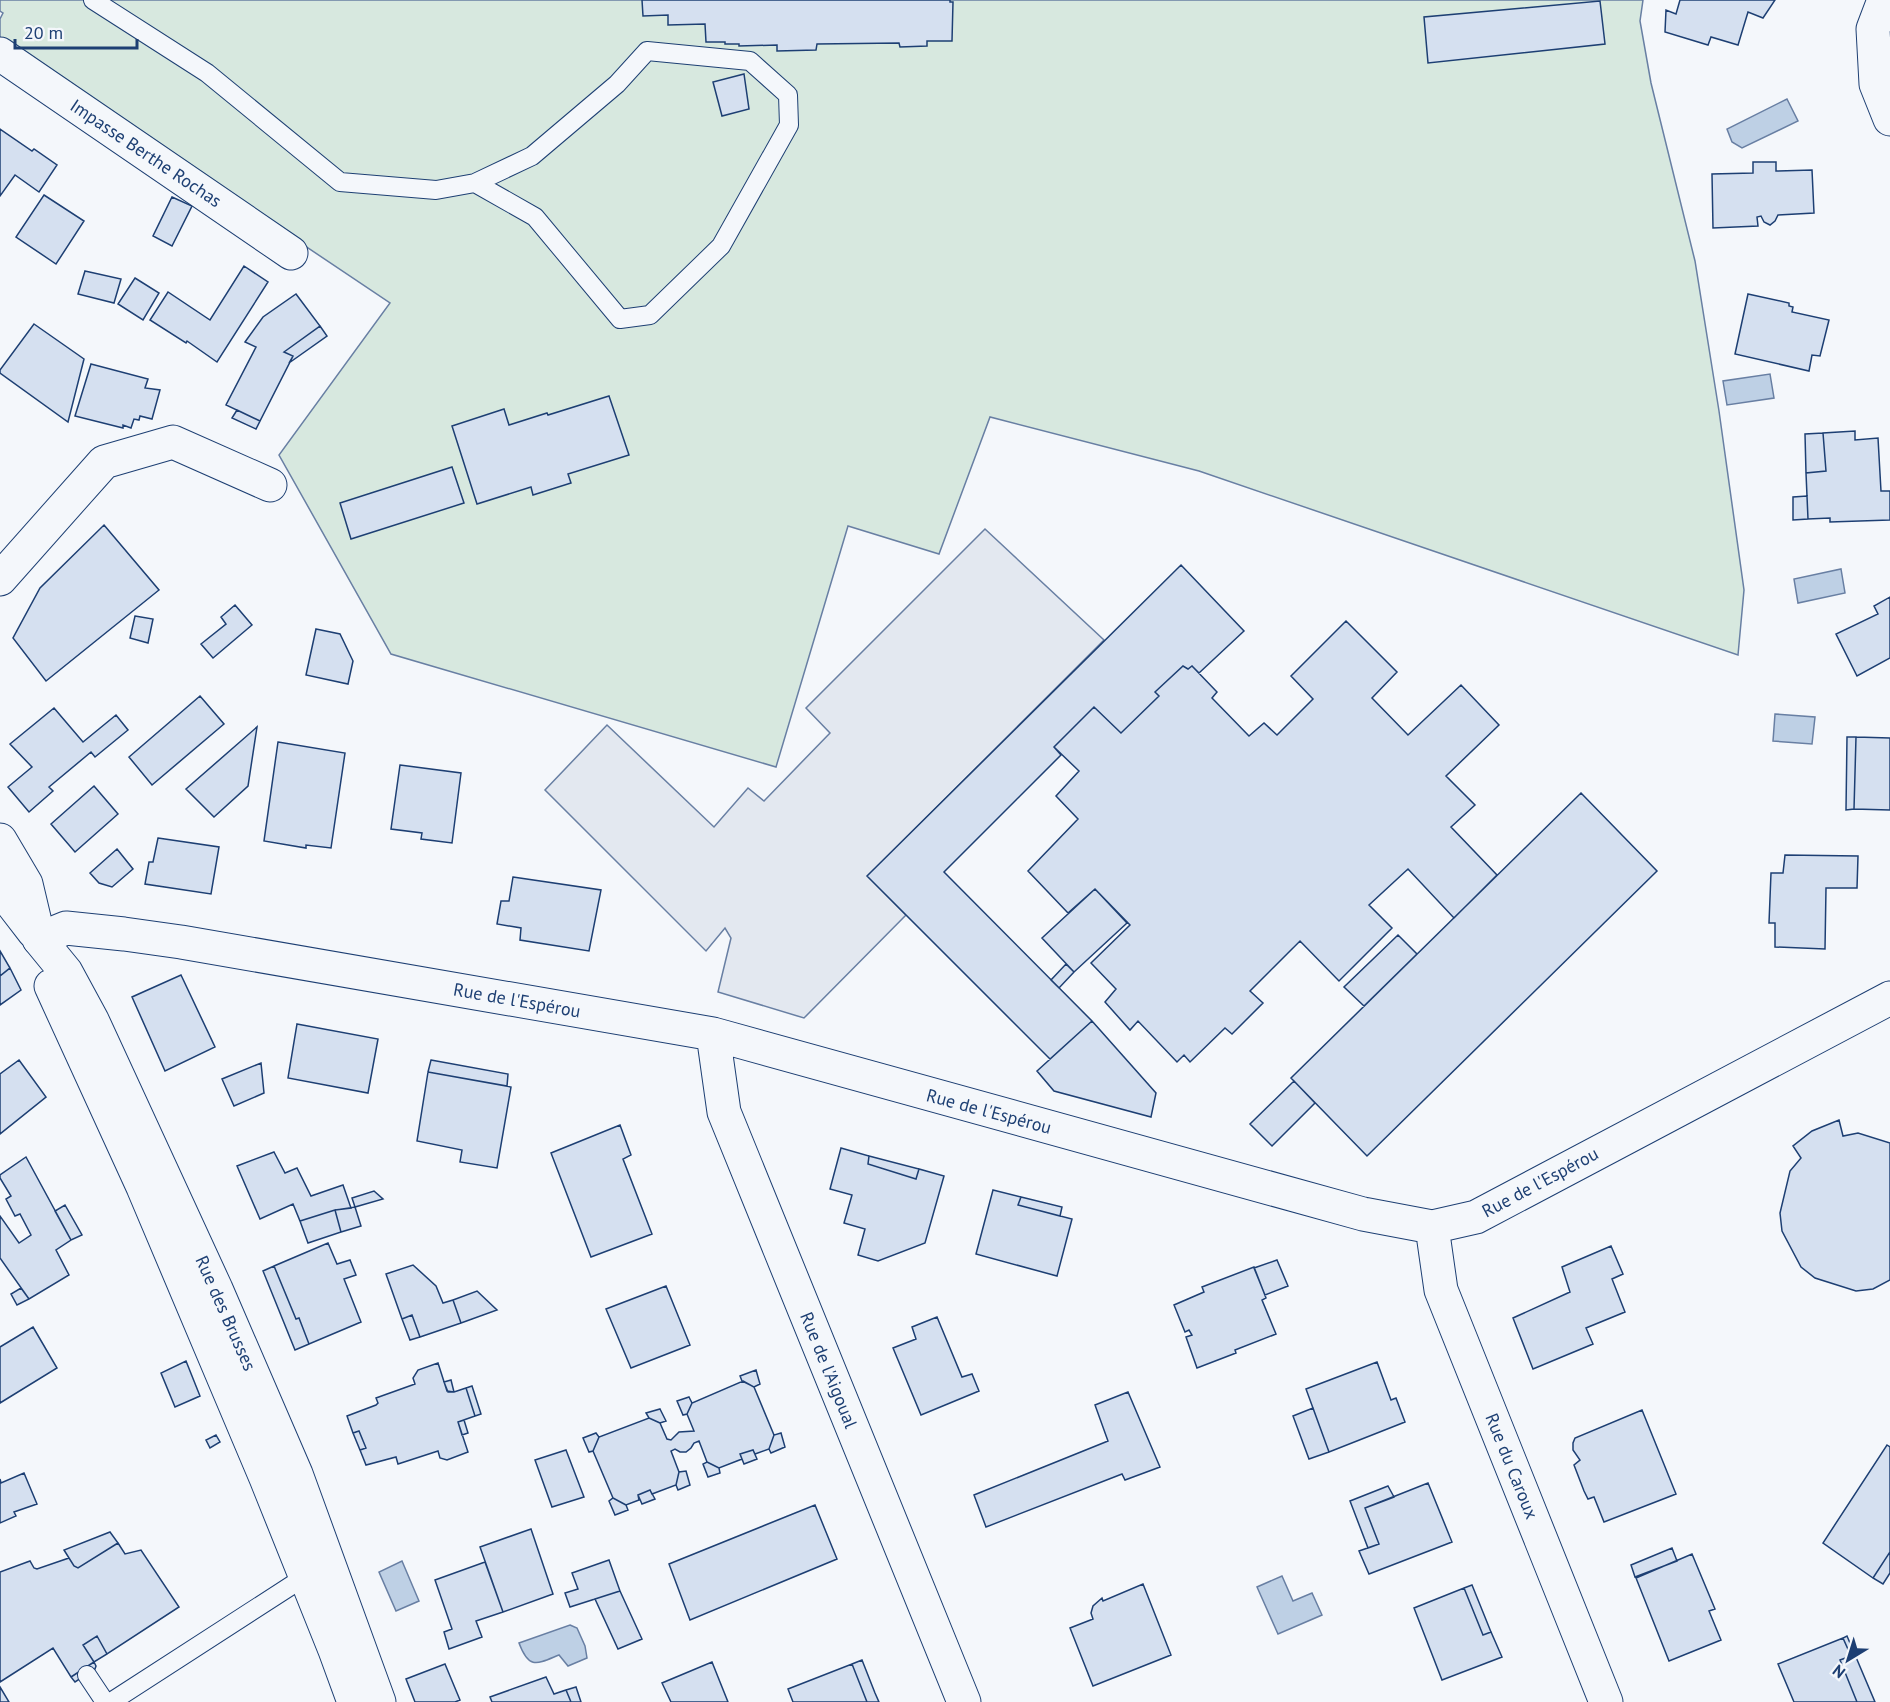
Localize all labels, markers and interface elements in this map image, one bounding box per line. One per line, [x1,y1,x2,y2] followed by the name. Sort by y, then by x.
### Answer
[15,12,136,50] scale bar
[24,21,63,44] text: 20 m
[66,94,226,212] street label: Impasse Berthe Rochas
[452,978,582,1022] street label: Rue de l'Espérou
[924,1083,1054,1139] street label: Rue de l'Espérou
[1478,1142,1602,1222] street label: Rue de l'Espérou
[190,1252,262,1374] street label: Rue des Brusses
[795,1309,863,1432] street label: Rue de l'Aigoual
[1480,1410,1544,1522] street label: Rue du Caroux
[1818,1630,1878,1690] north arrow
[1828,1661,1849,1683] text: N

